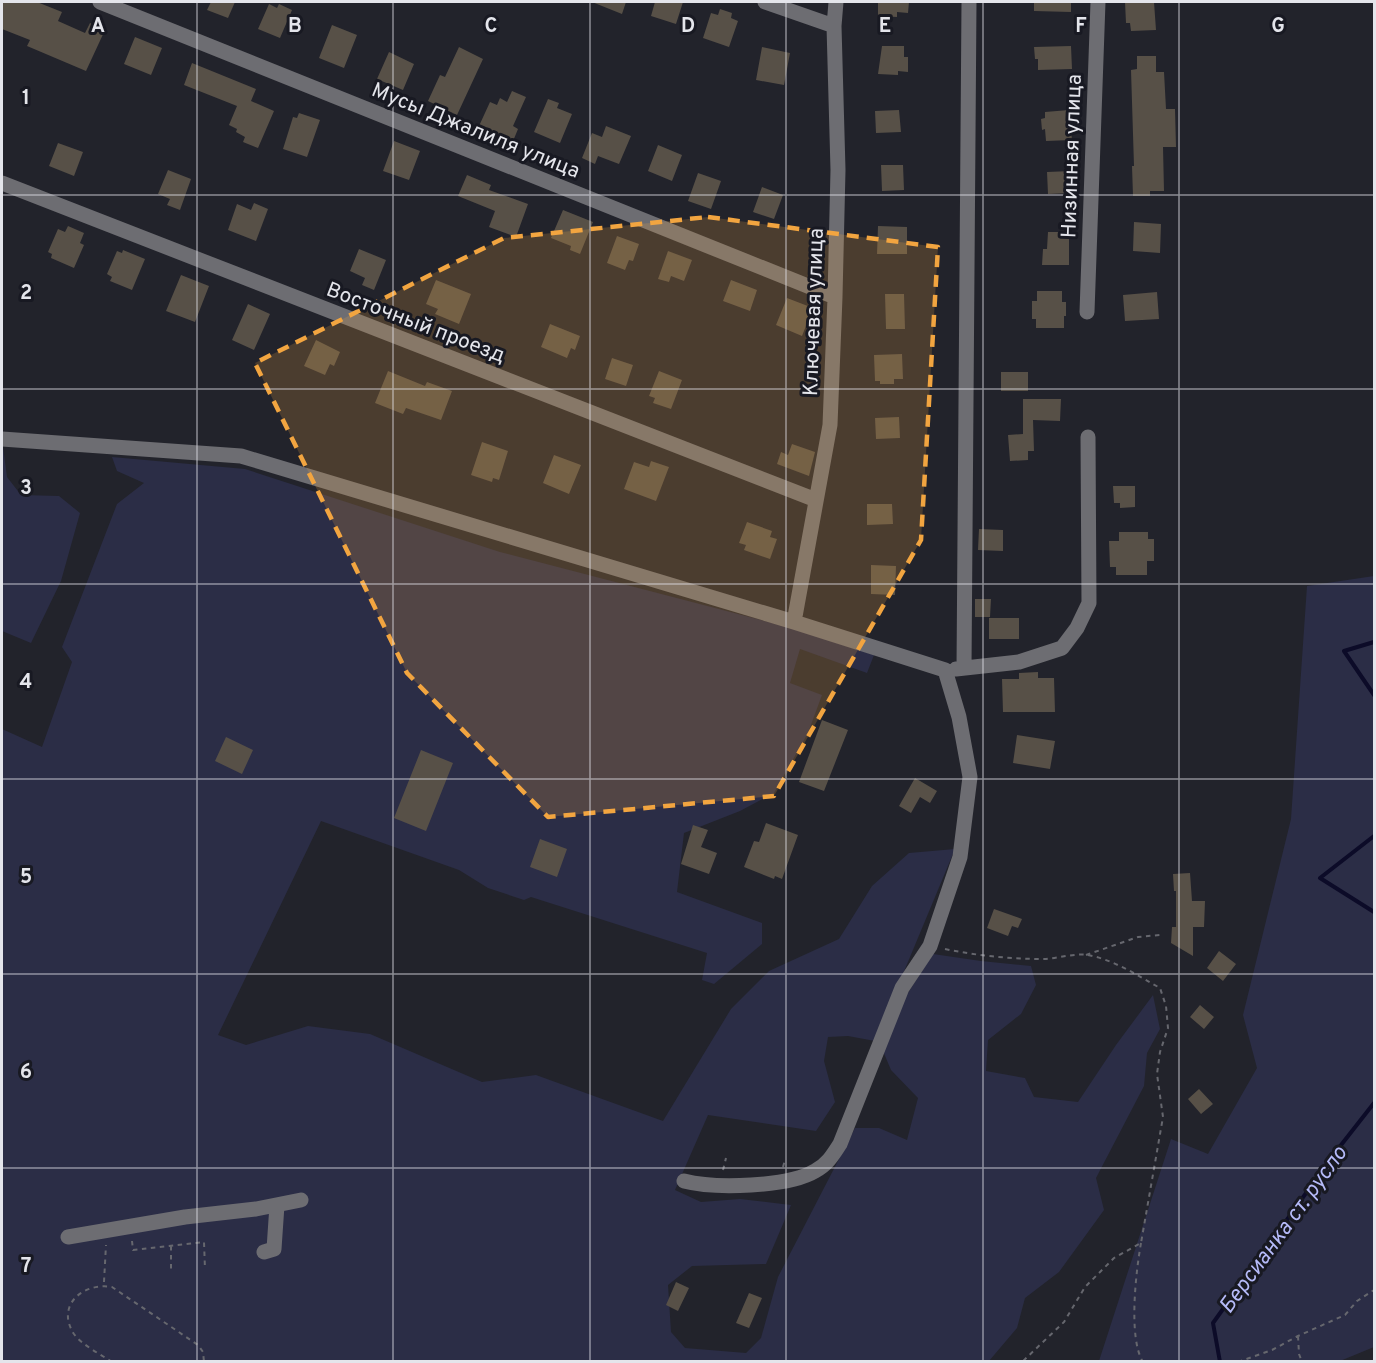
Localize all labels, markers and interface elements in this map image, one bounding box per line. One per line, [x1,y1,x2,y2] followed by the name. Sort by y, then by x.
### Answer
[91,14,105,40] text: A
[288,14,302,40] text: B
[485,14,497,40] text: C
[681,14,695,40] text: D
[879,14,891,40] text: E
[1075,14,1087,40] text: F
[1271,14,1285,40] text: G
[1056,74,1089,239] street label: Низинная улица
[367,77,584,186] street label: Мусы Джалиля улица
[22,86,30,112] text: 1
[798,228,831,397] street label: Ключевая улица
[322,277,509,370] street label: Восточный проезд
[20,281,32,307] text: 2
[20,476,32,502] text: 3
[20,670,32,696] text: 4
[20,865,32,891] text: 5
[20,1060,32,1086] text: 6
[1214,1141,1354,1320] water label: Берсианка ст. русло
[21,1254,31,1280] text: 7

